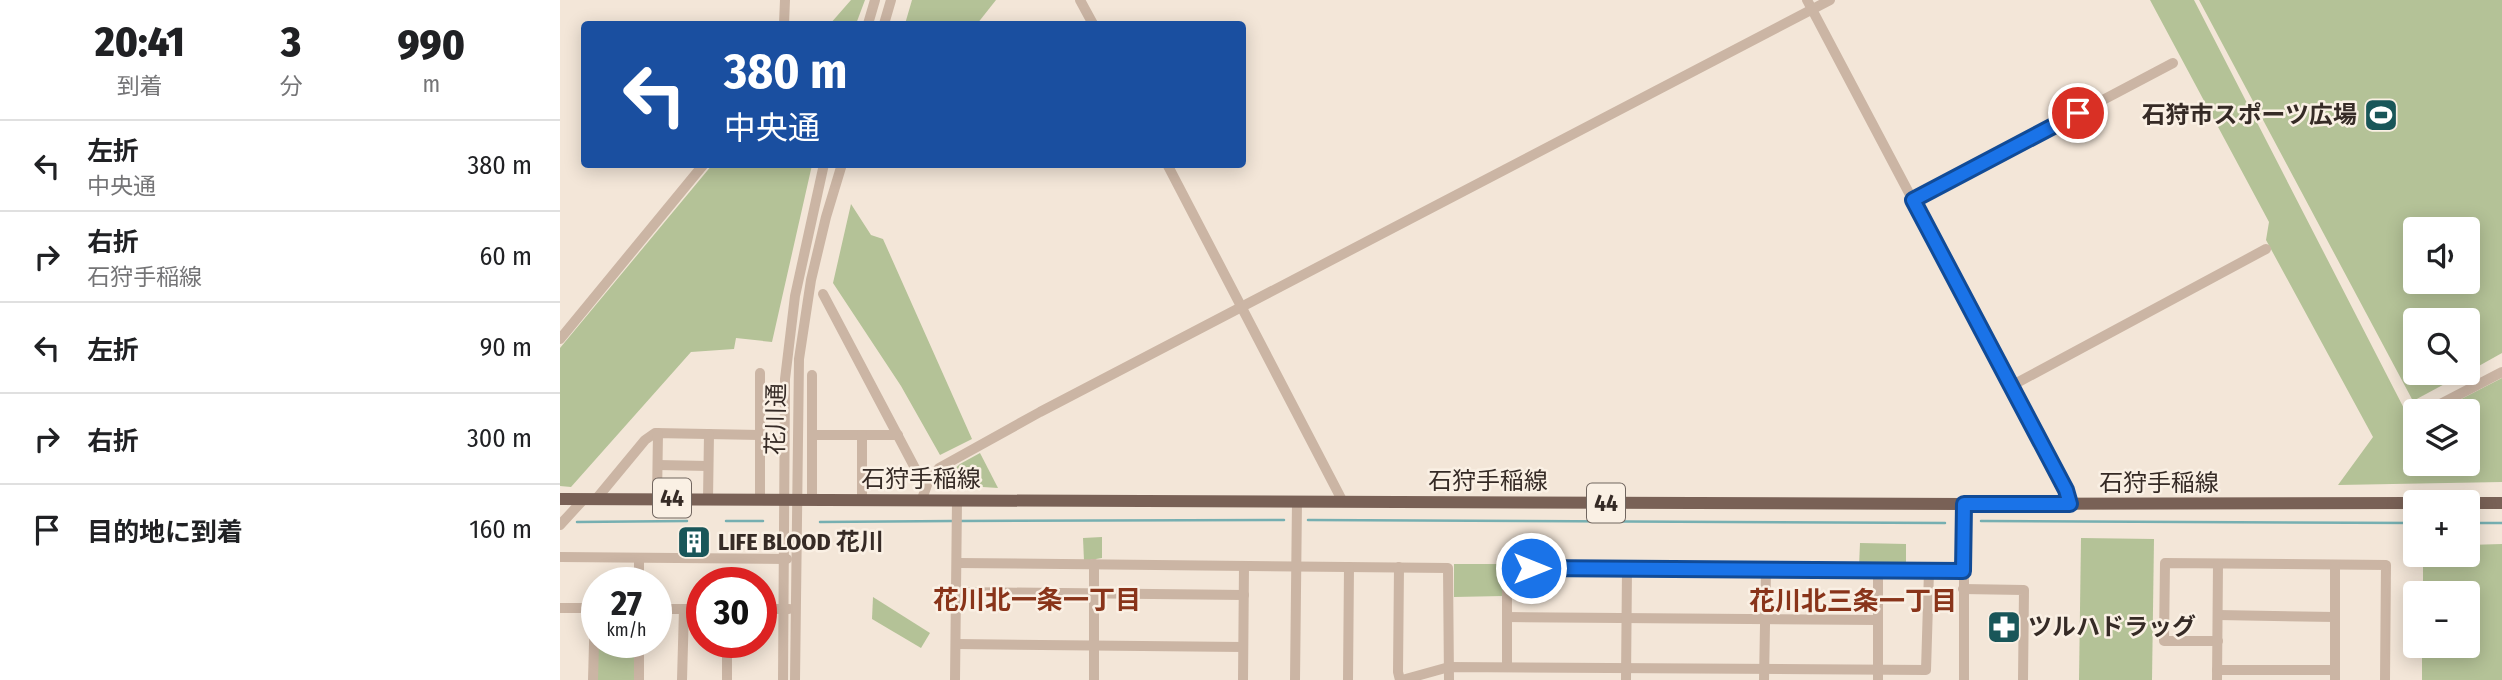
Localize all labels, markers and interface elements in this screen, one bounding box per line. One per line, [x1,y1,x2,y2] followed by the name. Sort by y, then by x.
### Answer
[95,17,185,67] text: 20:41
[281,17,301,67] text: 3
[397,20,465,70] text: 990
[724,42,847,101] text: 380 m
[609,49,700,140] icon: left
[422,70,440,98] text: m
[117,72,163,100] text: 到着
[280,72,303,100] text: 分
[2048,83,2108,143] pin
[2059,94,2097,132] icon: arrive
[2362,96,2400,134] sports icon: 石狩市スポーツ広場
[2141,101,2357,129] place label: 石狩市スポーツ広場
[724,109,820,147] text: 中央通
[87,136,139,167] text: 左折
[28,147,66,185] icon: left
[468,150,532,181] text: 380 m
[87,172,156,200] text: 中央通
[2403,217,2480,658] map controls
[2403,217,2480,294] button: sound
[87,227,139,258] text: 右折
[28,238,66,276] icon: right
[479,241,532,272] text: 60 m
[87,263,202,291] text: 石狩手稲線
[2403,308,2480,385] button: search
[28,329,66,367] icon: left
[480,332,532,363] text: 90 m
[87,335,139,366] text: 左折
[761,383,791,455] street label: 花川通
[2403,399,2480,476] button: layers
[28,420,66,458] icon: right
[467,423,532,454] text: 300 m
[87,426,139,457] text: 右折
[861,465,981,493] street label: 石狩手稲線
[1428,467,1548,495] street label: 石狩手稲線
[2099,469,2219,497] street label: 石狩手稲線
[653,478,691,518] road number: 44
[1587,484,1625,523] road number: 44
[2403,490,2480,567] button: +
[28,511,66,549] icon: arrive
[469,514,532,545] text: 160 m
[87,517,243,548] text: 目的地に到着
[675,523,713,561] building icon: LIFE BLOOD 花川
[718,528,884,556] place label: LIFE BLOOD 花川
[1494,531,1568,605] position arrow
[686,567,777,658] speed limit sign: 30
[2403,581,2480,658] button: −
[611,582,642,624] text: 27
[933,585,1141,616] district label: 花川北一条一丁目
[1749,586,1957,617] district label: 花川北三条一丁目
[1985,608,2023,646] pharmacy icon: ツルハドラッグ
[2028,613,2196,641] place label: ツルハドラッグ
[606,619,647,641] text: km/h

